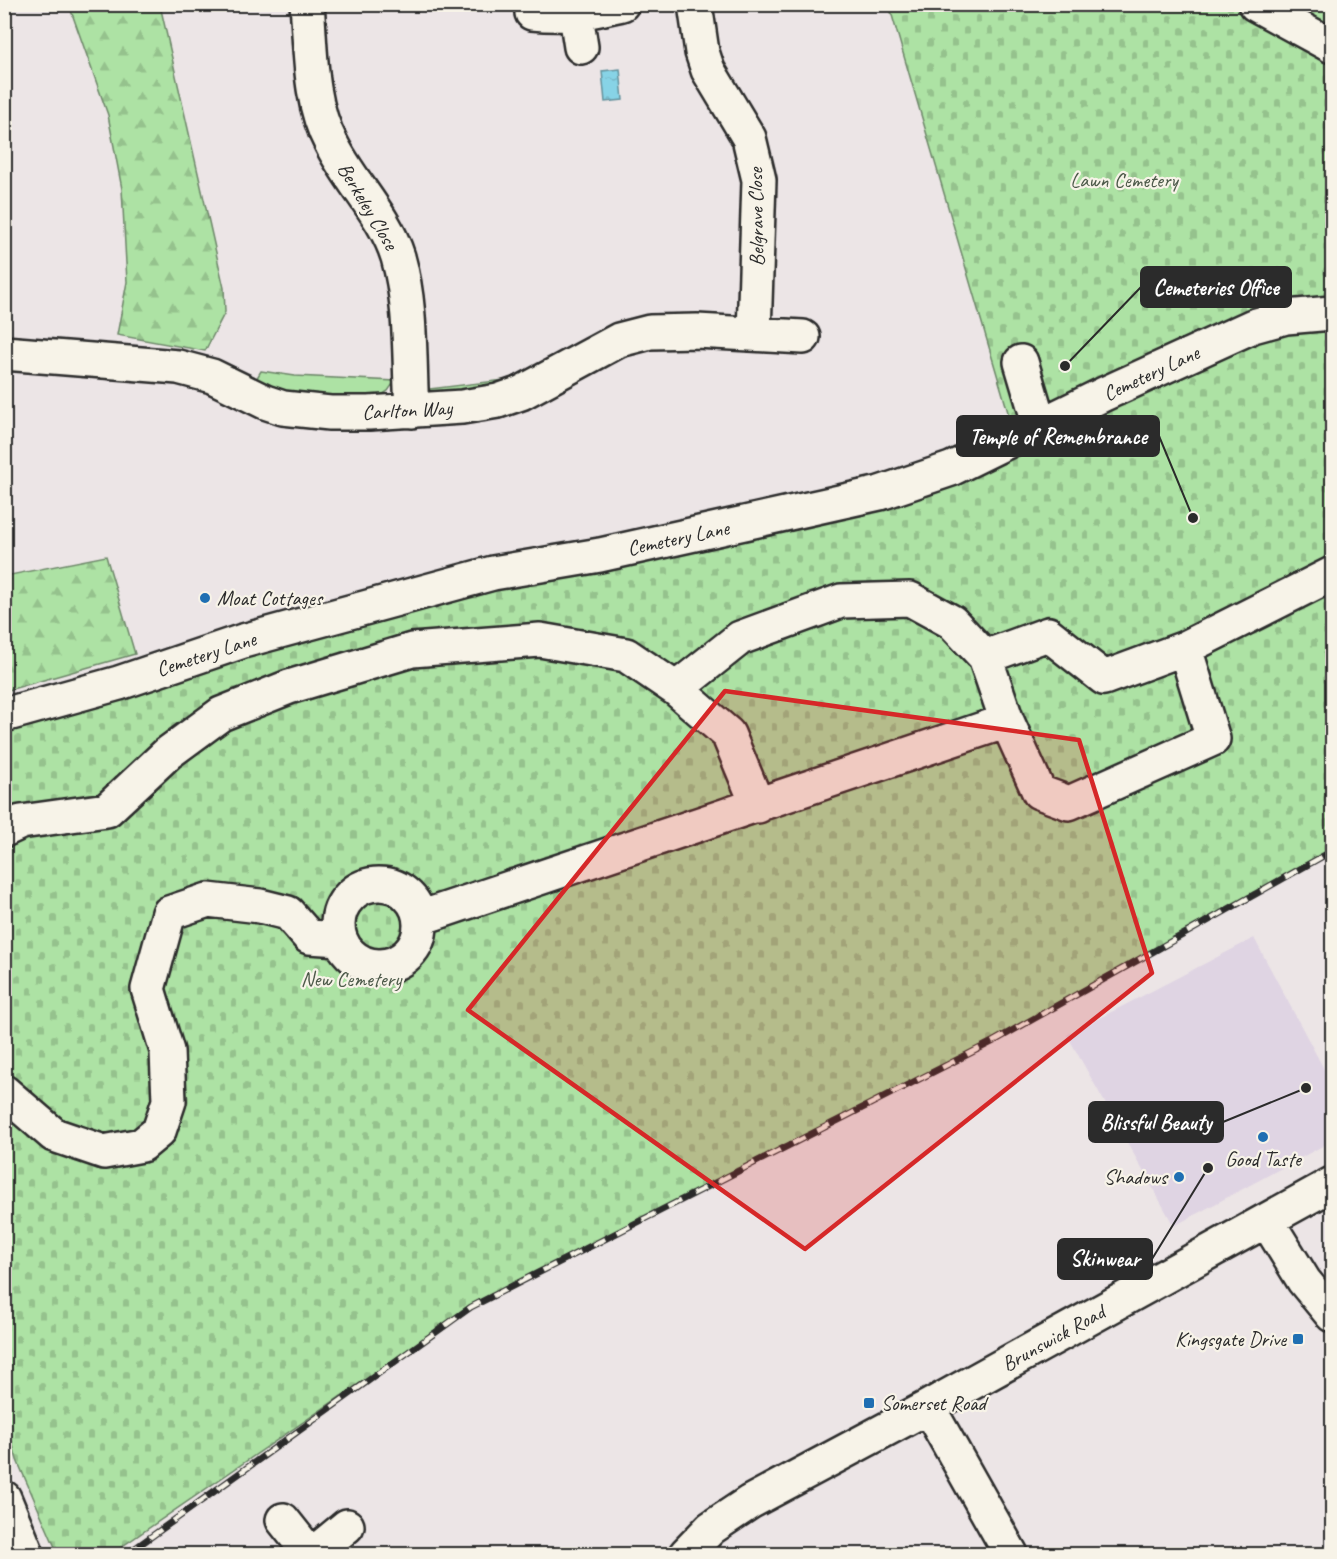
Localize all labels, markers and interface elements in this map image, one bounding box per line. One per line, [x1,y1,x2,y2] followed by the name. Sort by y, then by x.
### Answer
[332,158,405,255] street label: Berkeley Close
[742,166,770,267] street label: Belgrave Close
[1070,167,1179,193] park label: Lawn Cemetery
[1141,267,1291,307] callout: Cemeteries Office
[1153,274,1281,302] text: Cemeteries Office
[1099,339,1204,407] street label: Cemetery Lane
[361,395,454,425] street label: Carlton Way
[957,416,1159,456] callout: Temple of Remembrance
[969,423,1149,451] text: Temple of Remembrance
[625,514,732,561] street label: Cemetery Lane
[217,585,324,611] place label: Moat Cottages
[198,591,212,605] marker: Moat Cottages
[153,625,260,682] street label: Cemetery Lane
[301,966,403,992] park label: New Cemetery
[1089,1102,1223,1142] callout: Blissful Beauty
[1101,1109,1214,1137] text: Blissful Beauty
[1256,1130,1270,1144] marker: Good Taste
[1225,1146,1303,1172] place label: Good Taste
[1104,1164,1169,1190] place label: Shadows
[1172,1170,1186,1184] marker: Shadows
[1058,1239,1152,1279] callout: Skinwear
[1070,1245,1143,1273] text: Skinwear
[997,1297,1112,1377] street label: Brunswick Road
[1175,1326,1287,1352] place label: Kingsgate Drive
[1291,1332,1305,1346] marker: Kingsgate Drive
[881,1390,989,1416] place label: Somerset Road
[862,1396,876,1410] marker: Somerset Road

